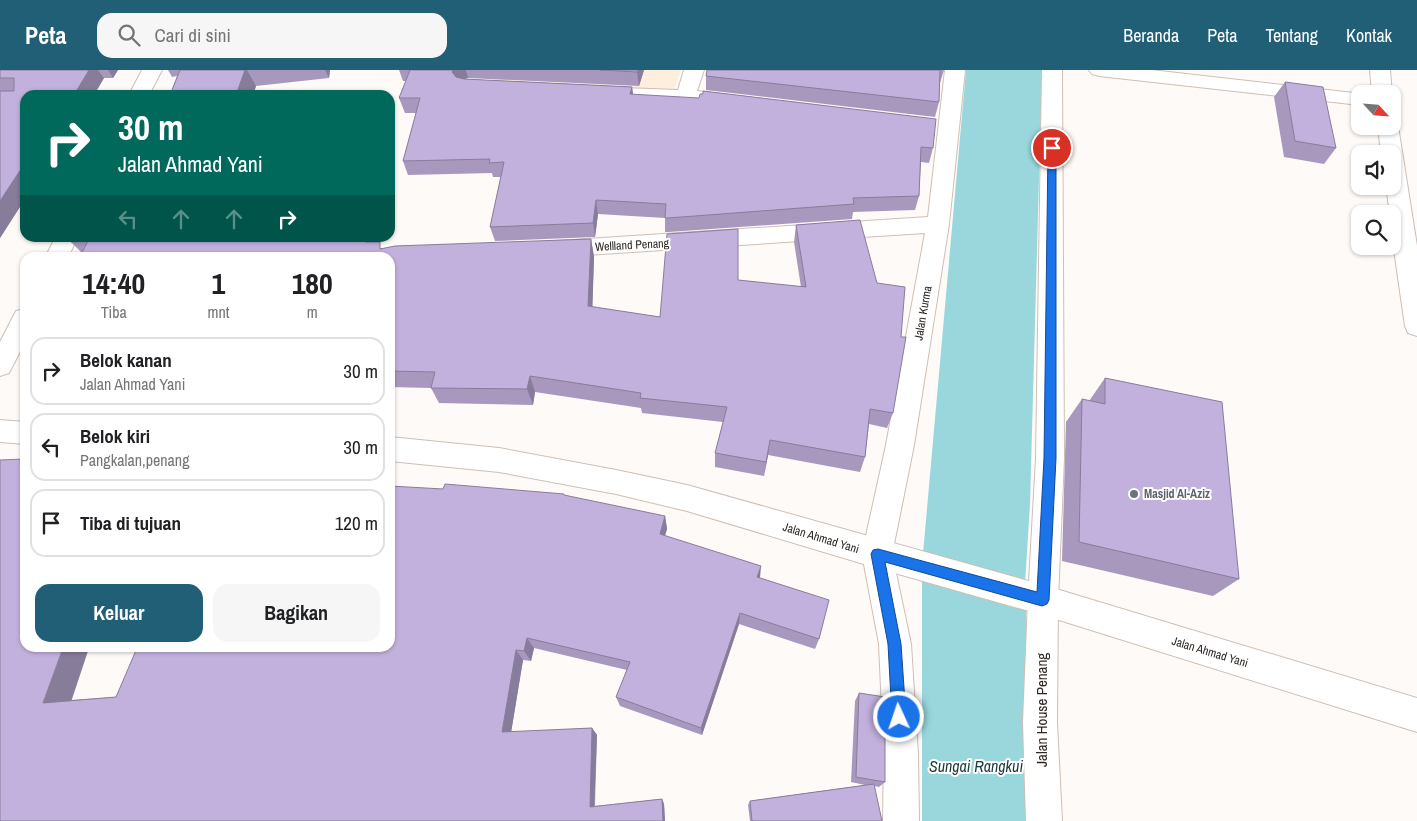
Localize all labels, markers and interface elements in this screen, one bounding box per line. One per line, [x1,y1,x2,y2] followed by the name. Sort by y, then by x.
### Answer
[97,13,447,58] search box
[25,19,67,51] text: Peta
[115,21,143,49] icon: search
[155,22,231,48] text: Cari di sini
[1123,23,1179,48] text: Beranda
[1207,23,1238,48] text: Peta
[1266,23,1318,48] text: Tentang
[1346,23,1392,48] text: Kontak
[1351,85,1401,135] north arrow
[1351,85,1401,255] map controls
[118,104,183,151] text: 30 m
[35,110,100,175] icon: right
[1031,127,1073,169] pin
[1038,134,1066,162] icon: arrive
[1351,145,1401,195] button: sound
[118,149,263,179] text: Jalan Ahmad Yani
[114,205,142,233] icon: left
[167,205,195,233] icon: ahead
[220,205,248,233] icon: ahead
[273,205,301,233] icon: right
[1351,205,1401,255] button: search
[595,235,670,255] street label: Wellland Penang
[82,263,145,303] text: 14:40
[212,263,225,303] text: 1
[292,263,333,303] text: 180
[910,284,936,342] street label: Jalan Kurma
[101,301,127,323] text: Tiba
[207,301,229,323] text: mnt
[307,301,318,323] text: m
[80,347,172,373] text: Belok kanan
[37,357,65,385] icon: right
[343,358,378,384] text: 30 m
[80,373,185,395] text: Jalan Ahmad Yani
[80,423,150,449] text: Belok kiri
[37,433,65,461] icon: left
[343,434,378,460] text: 30 m
[80,449,189,471] text: Pangkalan,penang
[1144,486,1210,502] place label: Masjid Al-Aziz
[1128,488,1140,500] marker: Masjid Al-Aziz
[37,509,65,537] icon: arrive
[80,510,181,536] text: Tiba di tujuan
[335,510,378,536] text: 120 m
[781,519,861,557] street label: Jalan Ahmad Yani
[35,584,203,642] button: Keluar
[213,584,380,642] button: Bagikan
[1170,633,1250,671] street label: Jalan Ahmad Yani
[1031,653,1052,767] street label: Jalan House Penang
[872,690,924,742] position arrow
[929,755,1023,777] water label: Sungai Rangkui

